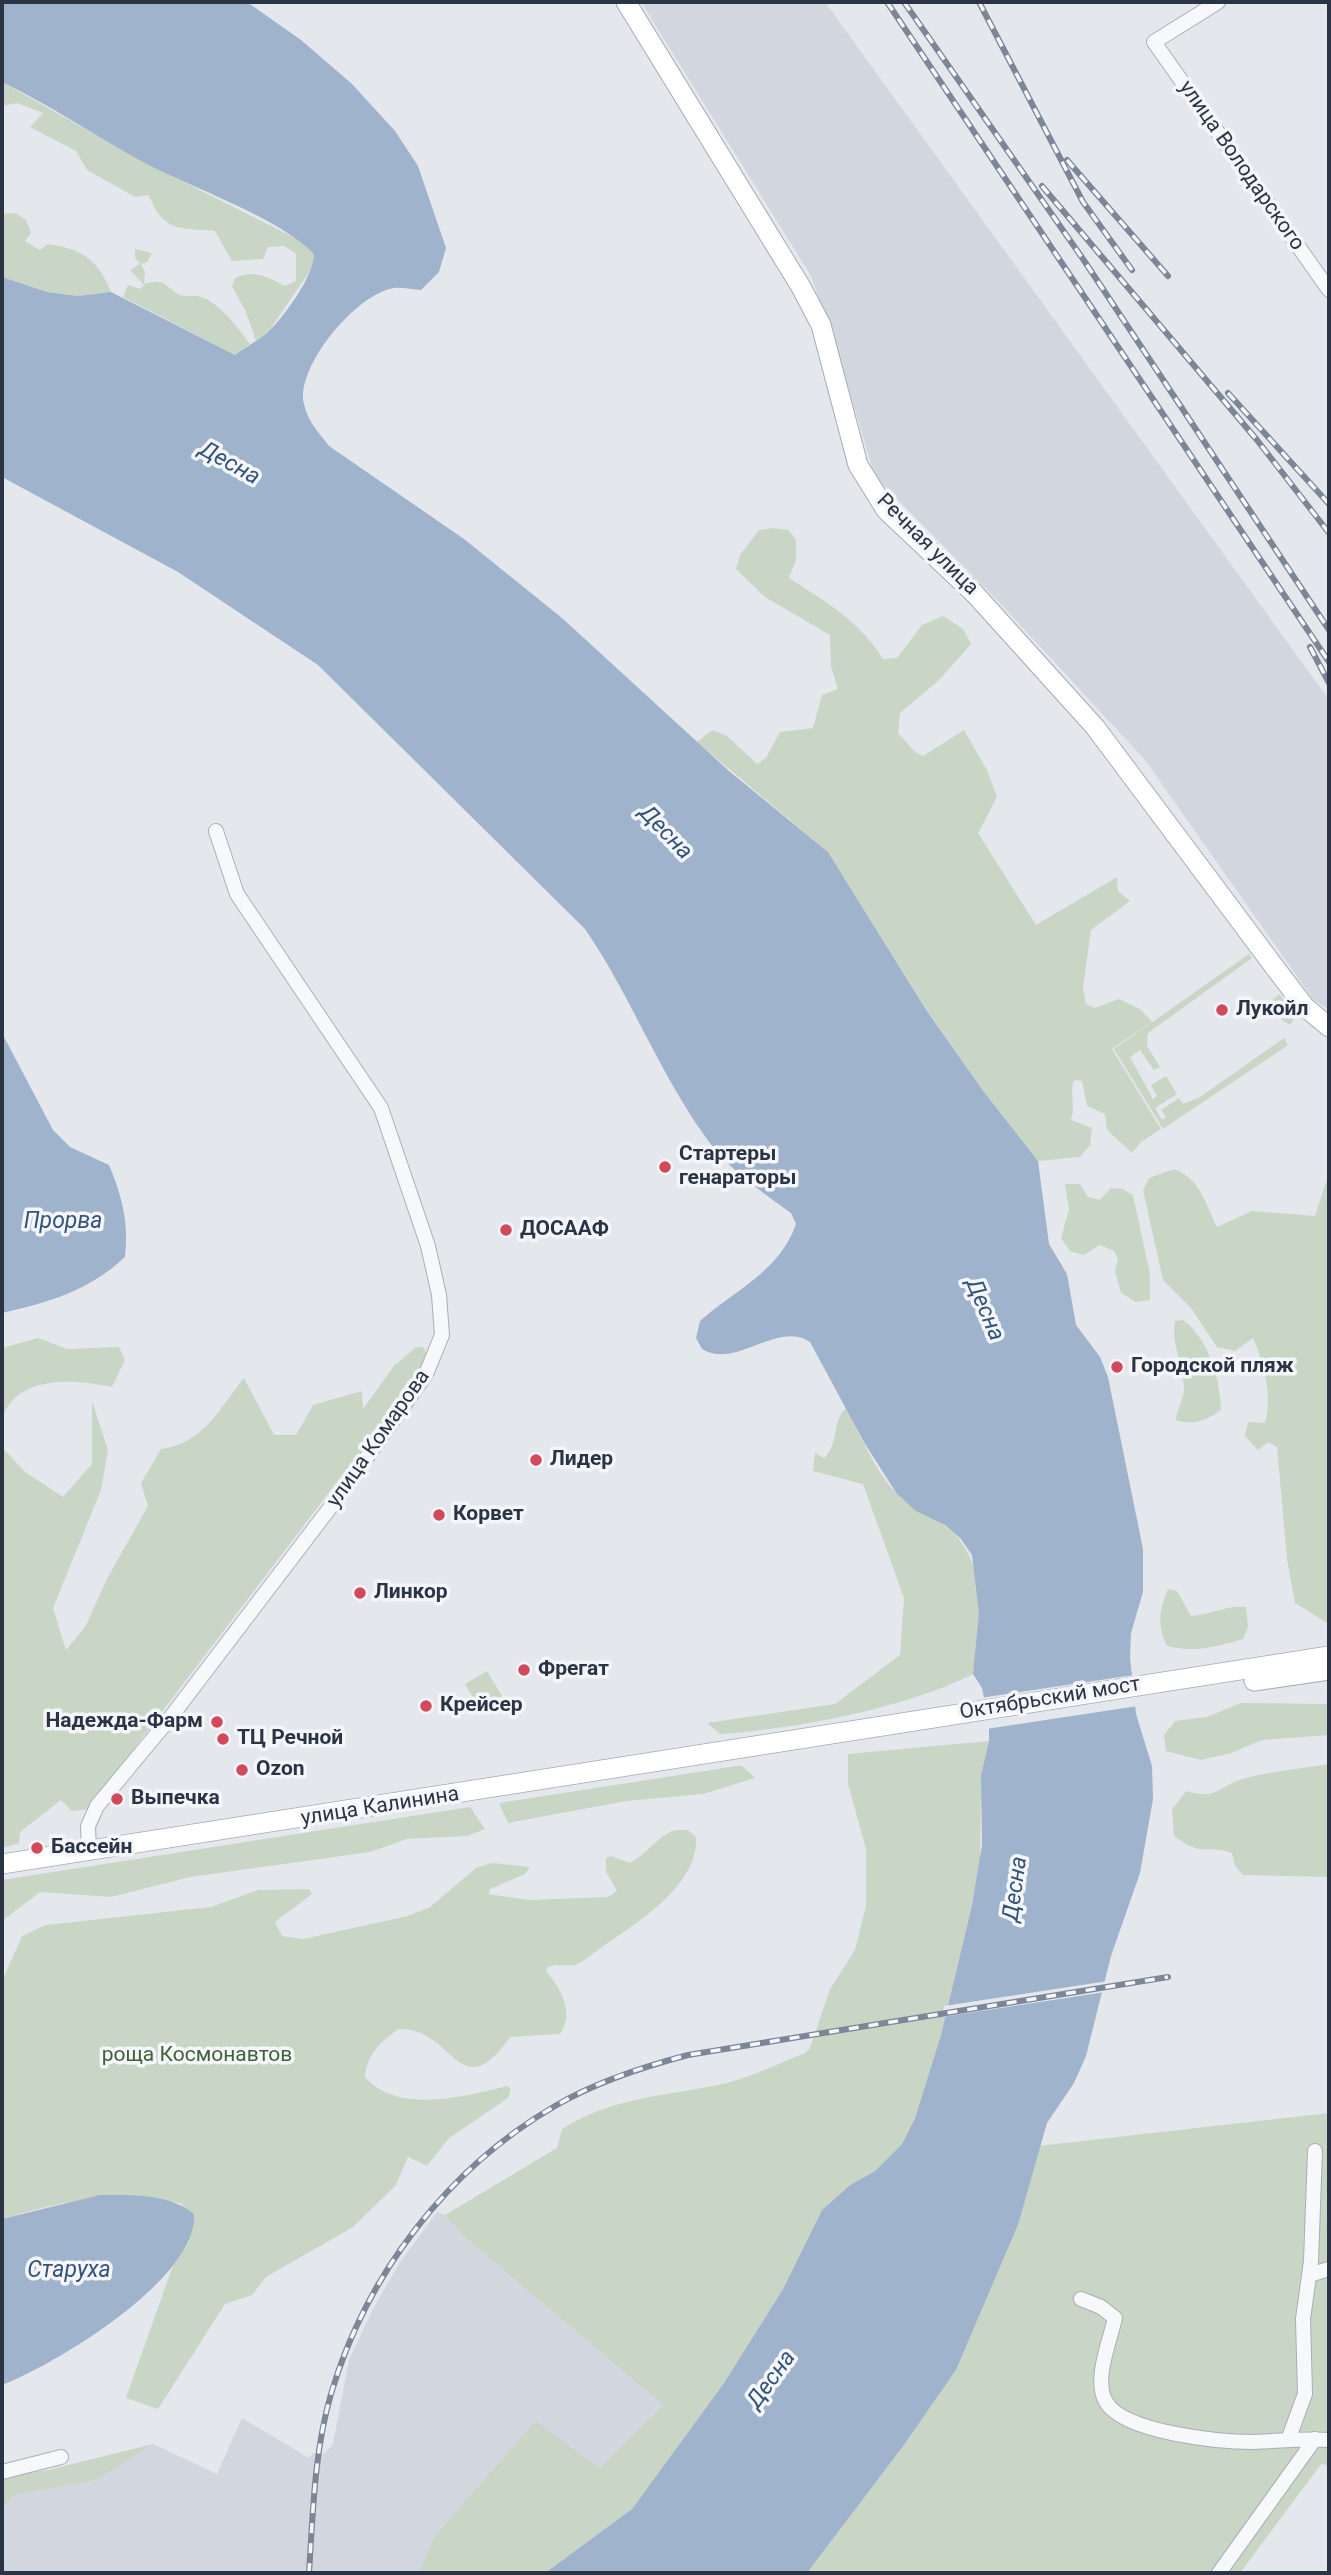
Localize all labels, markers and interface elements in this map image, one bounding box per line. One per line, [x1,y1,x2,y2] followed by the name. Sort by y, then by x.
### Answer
[1173,76,1309,256] street label: улица Володарского
[194,436,264,492] water label: Десна
[871,489,983,601] street label: Речная улица
[632,800,698,866] water label: Десна
[1236,997,1308,1023] place label: Лукойл
[1214,1002,1230,1018] marker: Лукойл
[679,1142,796,1192] place label: Стартеры генараторы
[657,1159,673,1175] marker: Стартеры генараторы
[24,1208,102,1236] water label: Прорва
[520,1217,609,1243] place label: ДОСААФ
[498,1222,514,1238] marker: ДОСААФ
[959,1275,1009,1345] water label: Десна
[1131,1354,1294,1380] place label: Городской пляж
[1109,1359,1125,1375] marker: Городской пляж
[322,1365,436,1513] street label: улица Комарова
[550,1447,613,1473] place label: Лидер
[528,1452,544,1468] marker: Лидер
[453,1502,524,1528] place label: Корвет
[431,1507,447,1523] marker: Корвет
[374,1580,448,1606] place label: Линкор
[352,1585,368,1601] marker: Линкор
[538,1657,609,1683] place label: Фрегат
[516,1662,532,1678] marker: Фрегат
[958,1672,1142,1726] street label: Октябрьский мост
[440,1693,523,1719] place label: Крейсер
[418,1698,434,1714] marker: Крейсер
[45,1709,203,1735] place label: Надежда-Фарм
[209,1714,225,1730] marker: Надежда-Фарм
[237,1726,343,1752] place label: ТЦ Речной
[215,1731,231,1747] marker: ТЦ Речной
[256,1757,305,1783] place label: Ozon
[234,1762,250,1778] marker: Ozon
[299,1782,461,1832] street label: улица Калинина
[131,1786,220,1812] place label: Выпечка
[109,1791,125,1807] marker: Выпечка
[51,1835,132,1861] place label: Бассейн
[29,1840,45,1856] marker: Бассейн
[998,1855,1034,1923] water label: Десна
[102,2043,292,2069] park label: роща Космонавтов
[27,2257,111,2285] water label: Старуха
[742,2345,802,2415] water label: Десна

